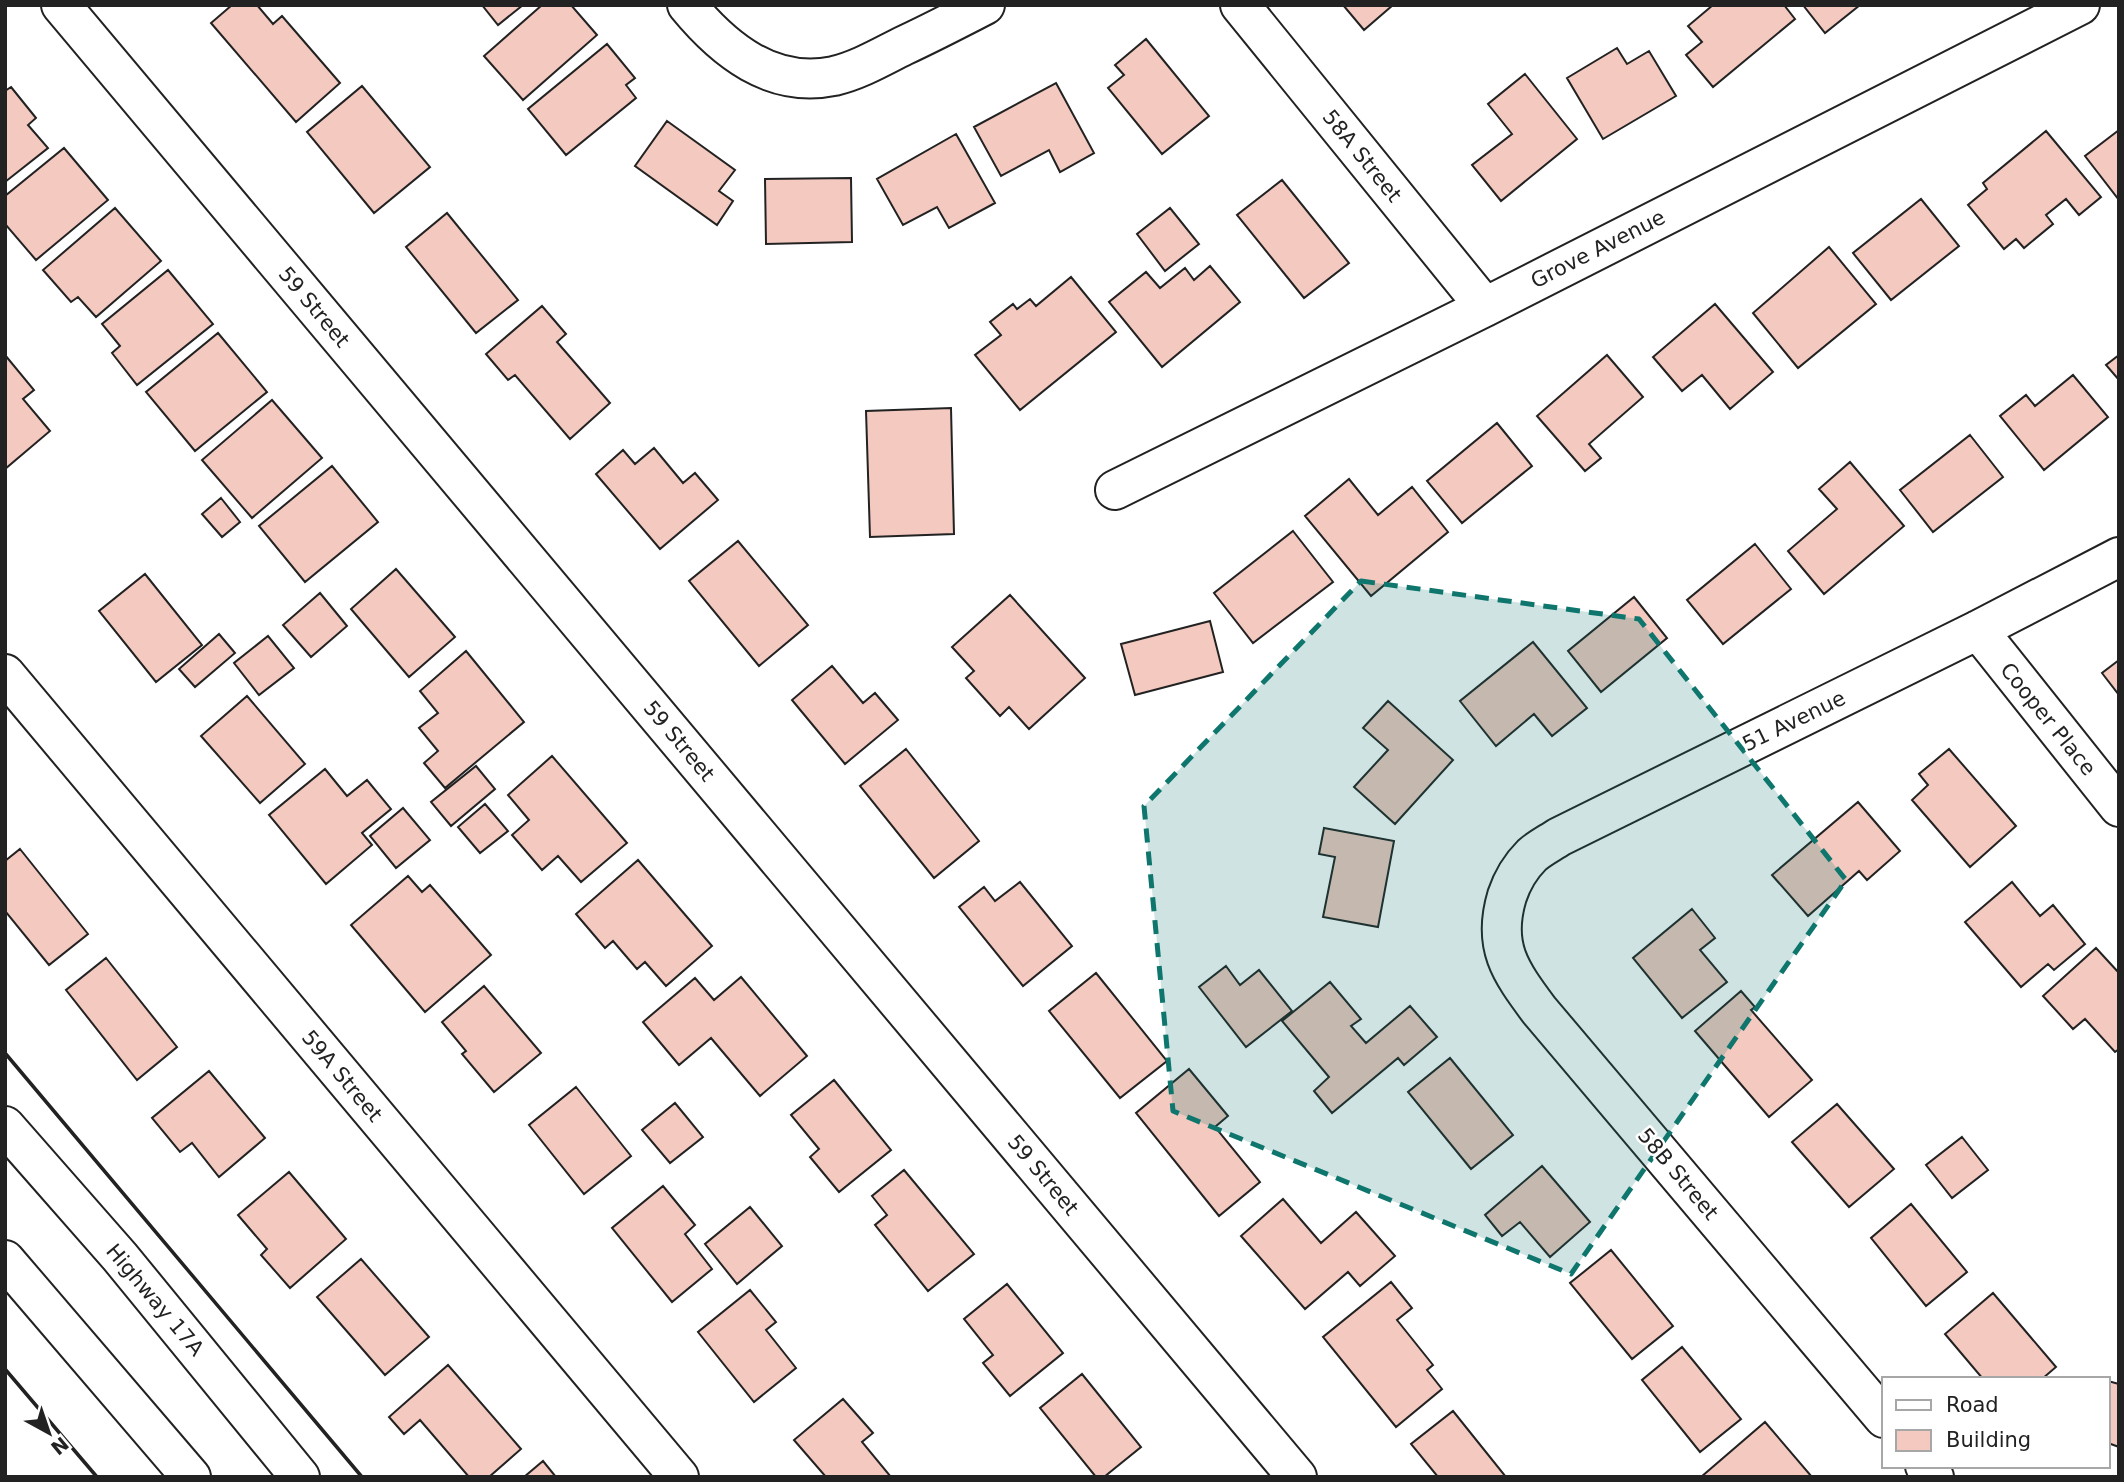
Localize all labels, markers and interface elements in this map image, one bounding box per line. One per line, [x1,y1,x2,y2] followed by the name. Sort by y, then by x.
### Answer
[1318,105,1406,207] street label: 58A Street
[1527,205,1669,293] street label: Grove Avenue
[274,262,354,352] street label: 59 Street
[1995,658,2101,780] street label: Cooper Place
[1739,686,1849,756] street label: 51 Avenue
[639,696,719,786] street label: 59 Street
[297,1026,387,1126] street label: 59A Street
[1633,1124,1723,1224] street label: 58B Street
[1003,1130,1083,1220] street label: 59 Street
[101,1239,209,1361] street label: Highway 17A
[1882,1377,2110,1468] legend
[1946,1393,1999,1417] text: Road
[14,1398,84,1468] north arrow
[1946,1428,2031,1452] text: Building
[47,1432,73,1460] text: N

